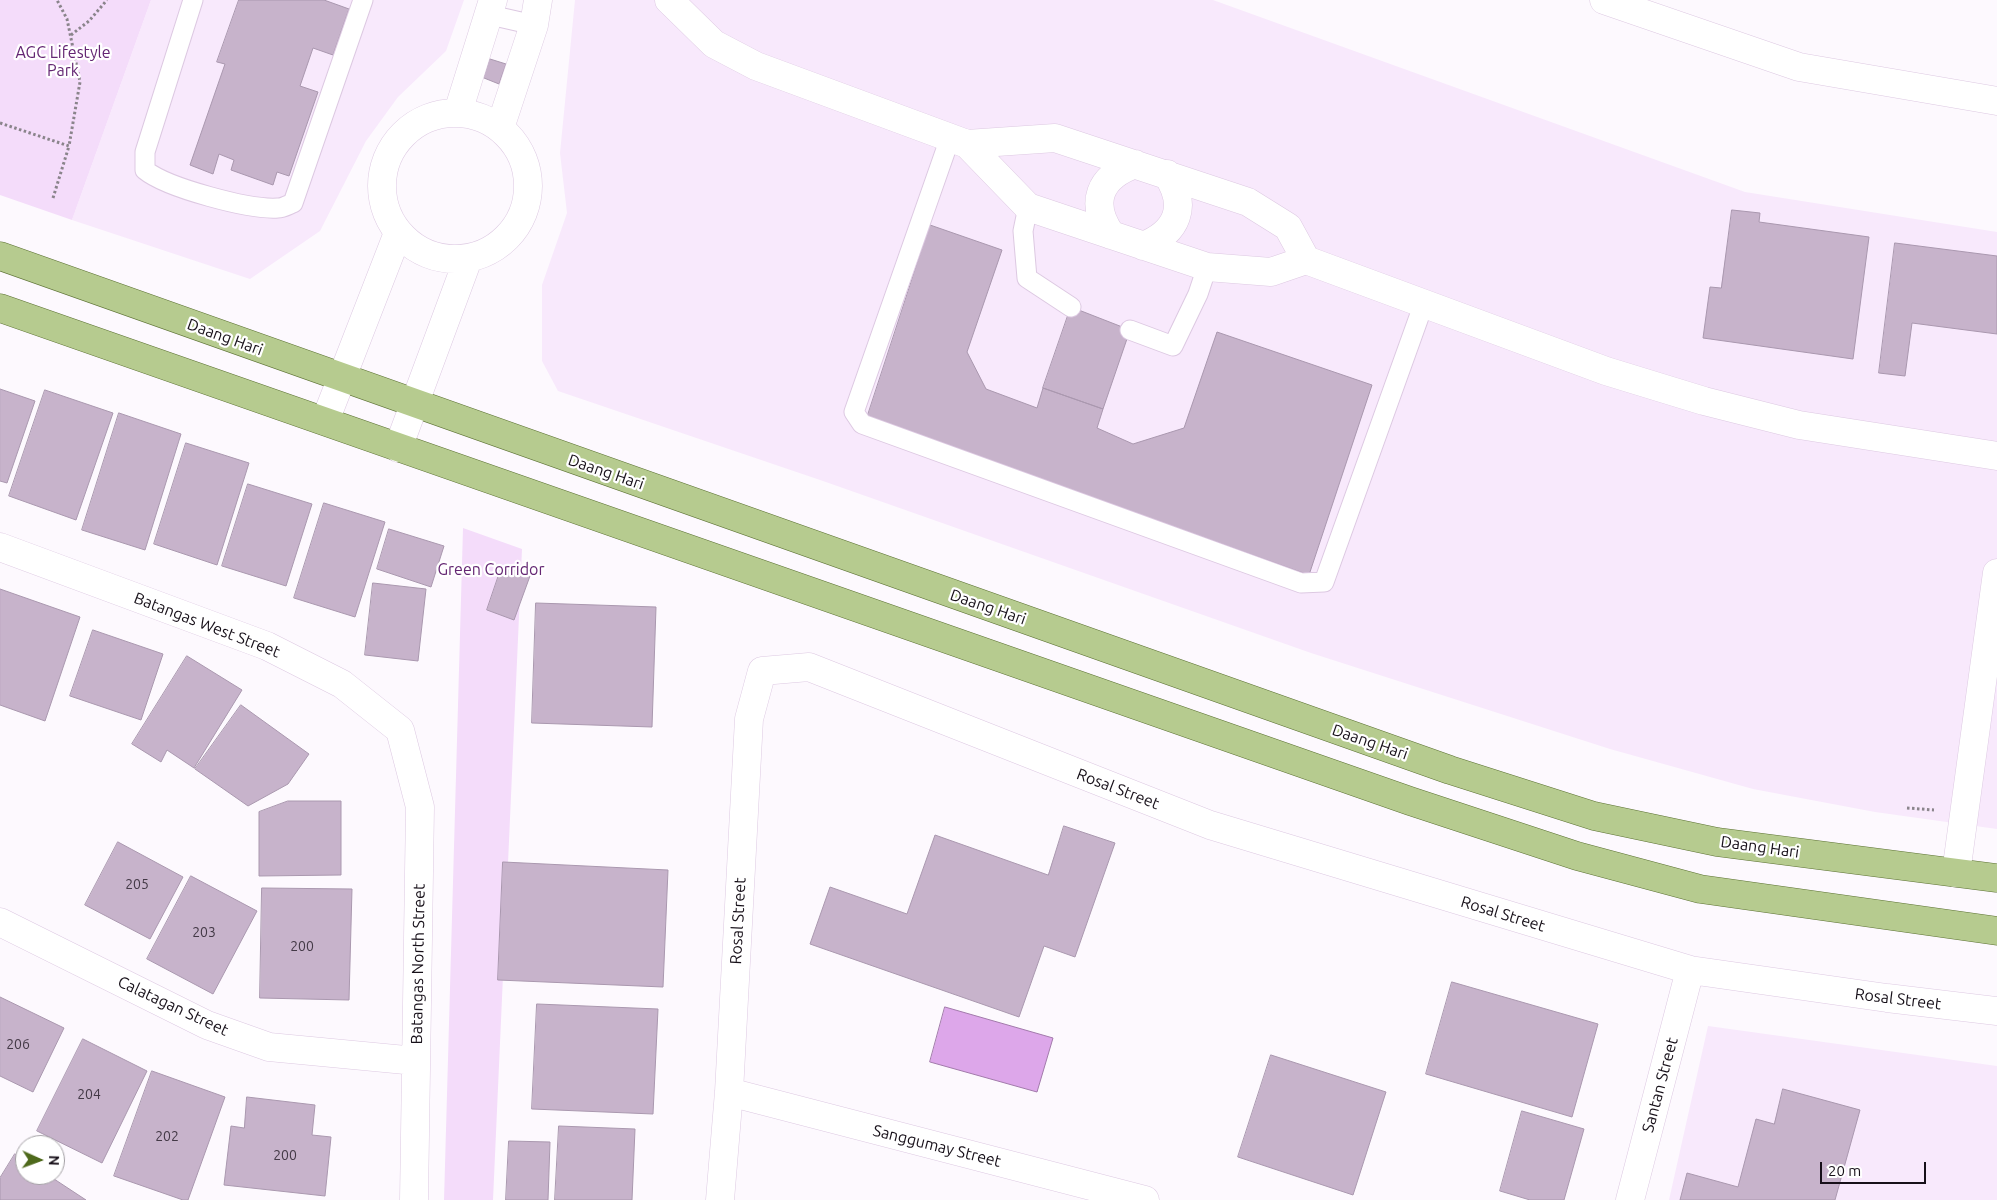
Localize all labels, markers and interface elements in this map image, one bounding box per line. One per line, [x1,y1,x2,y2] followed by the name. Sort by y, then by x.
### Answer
[15,43,111,81] park label: AGC Lifestyle Park
[185,314,265,360] street label: Daang Hari
[565,450,647,494] street label: Daang Hari
[437,560,545,580] park label: Green Corridor
[947,585,1029,629] street label: Daang Hari
[131,588,283,662] street label: Batangas West Street
[1329,720,1411,764] street label: Daang Hari
[1074,764,1162,814] street label: Rosal Street
[1720,832,1800,862] street label: Daang Hari
[125,876,149,892] house number: 205
[726,877,750,965] street label: Rosal Street
[407,884,429,1044] street label: Batangas North Street
[1459,892,1547,936] street label: Rosal Street
[192,924,216,940] house number: 203
[290,938,314,954] house number: 200
[115,972,231,1040] street label: Calatagan Street
[1854,984,1942,1014] street label: Rosal Street
[1638,1035,1682,1135] street label: Santan Street
[6,1036,30,1052] house number: 206
[77,1086,101,1102] house number: 204
[871,1121,1003,1171] street label: Sanggumay Street
[155,1128,179,1144] house number: 202
[15,1135,65,1185] north arrow
[273,1147,297,1163] house number: 200
[1822,1152,1928,1184] scale bar
[46,1155,62,1166] text: N
[1828,1162,1861,1179] text: 20 m

